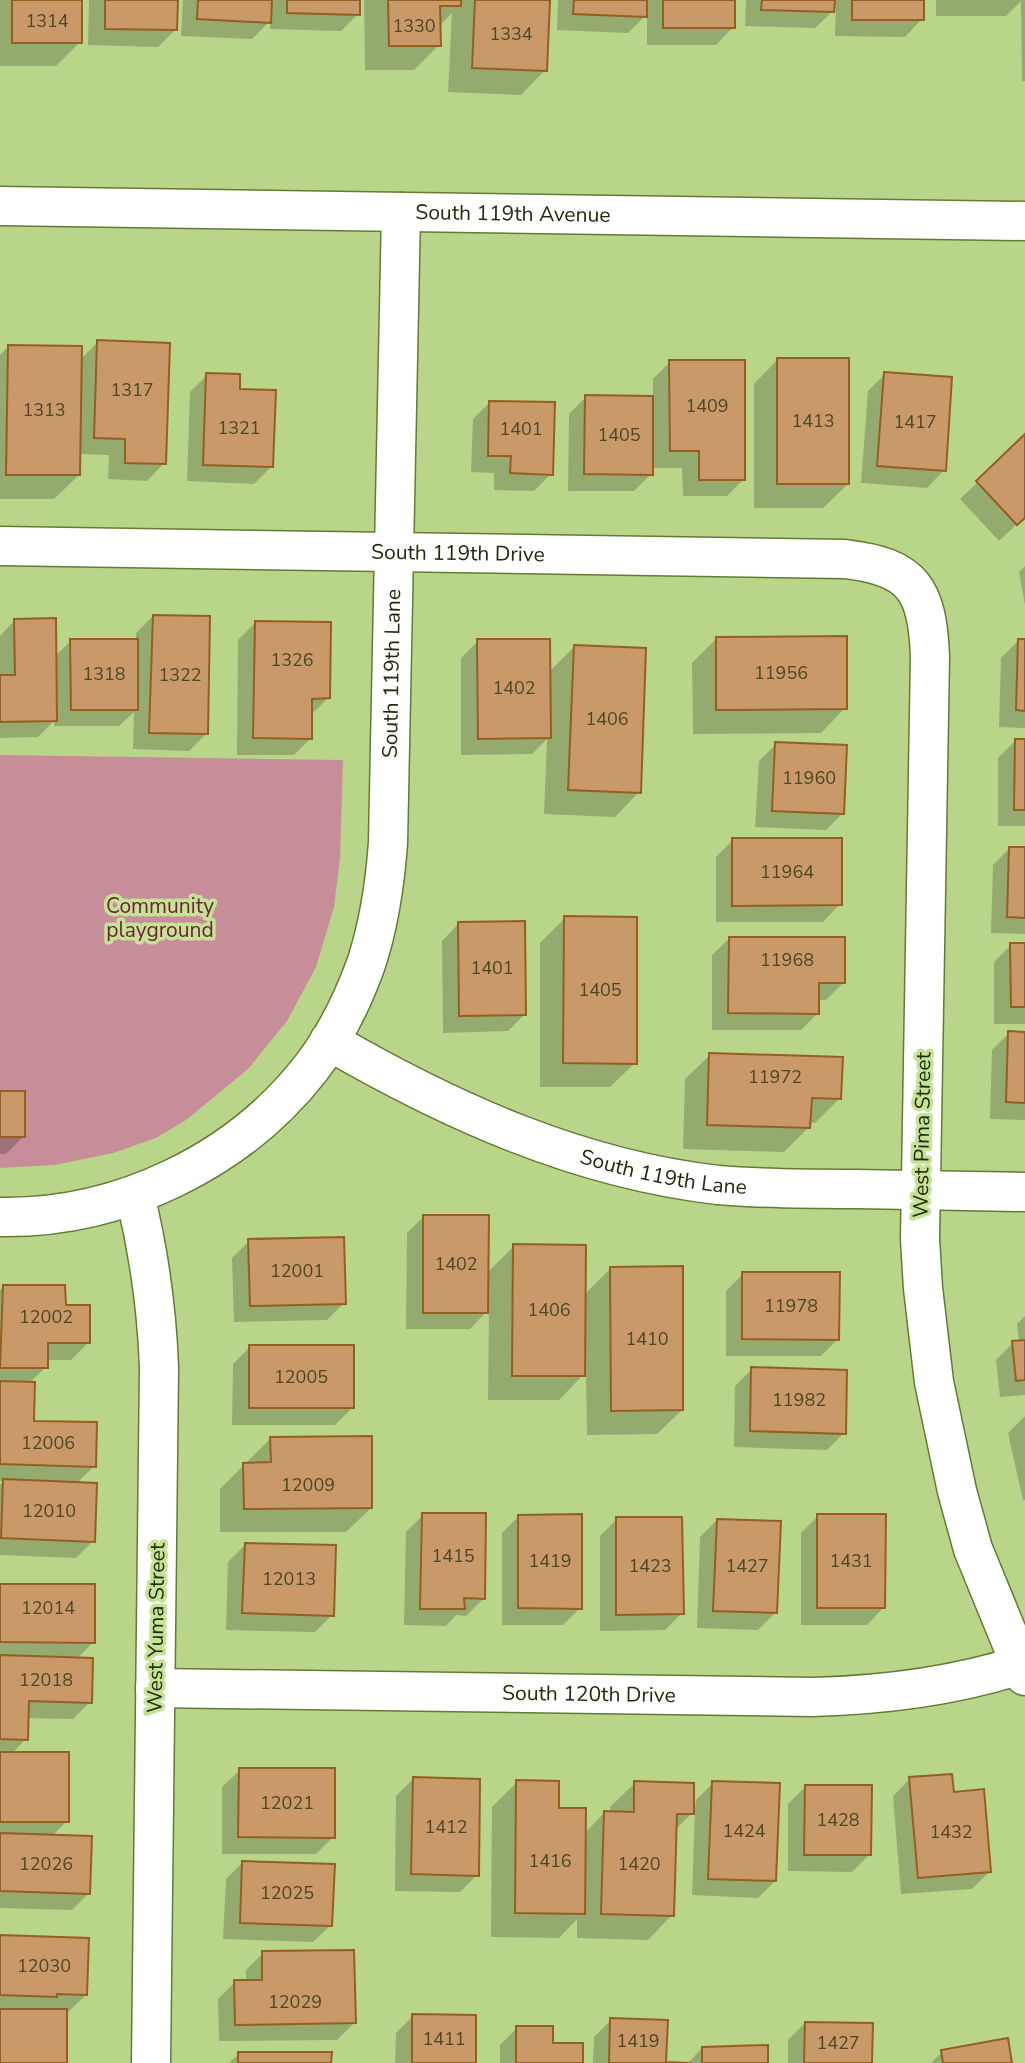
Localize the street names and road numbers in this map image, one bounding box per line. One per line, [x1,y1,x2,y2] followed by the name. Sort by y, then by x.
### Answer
[415,198,611,229] street label: South 119th Avenue
[371,538,545,568] street label: South 119th Drive
[376,589,407,758] street label: South 119th Lane
[907,1051,937,1218] street label: West Pima Street
[577,1142,748,1201] street label: South 119th Lane
[141,1542,171,1713] street label: West Yuma Street
[502,1679,676,1709] street label: South 120th Drive

